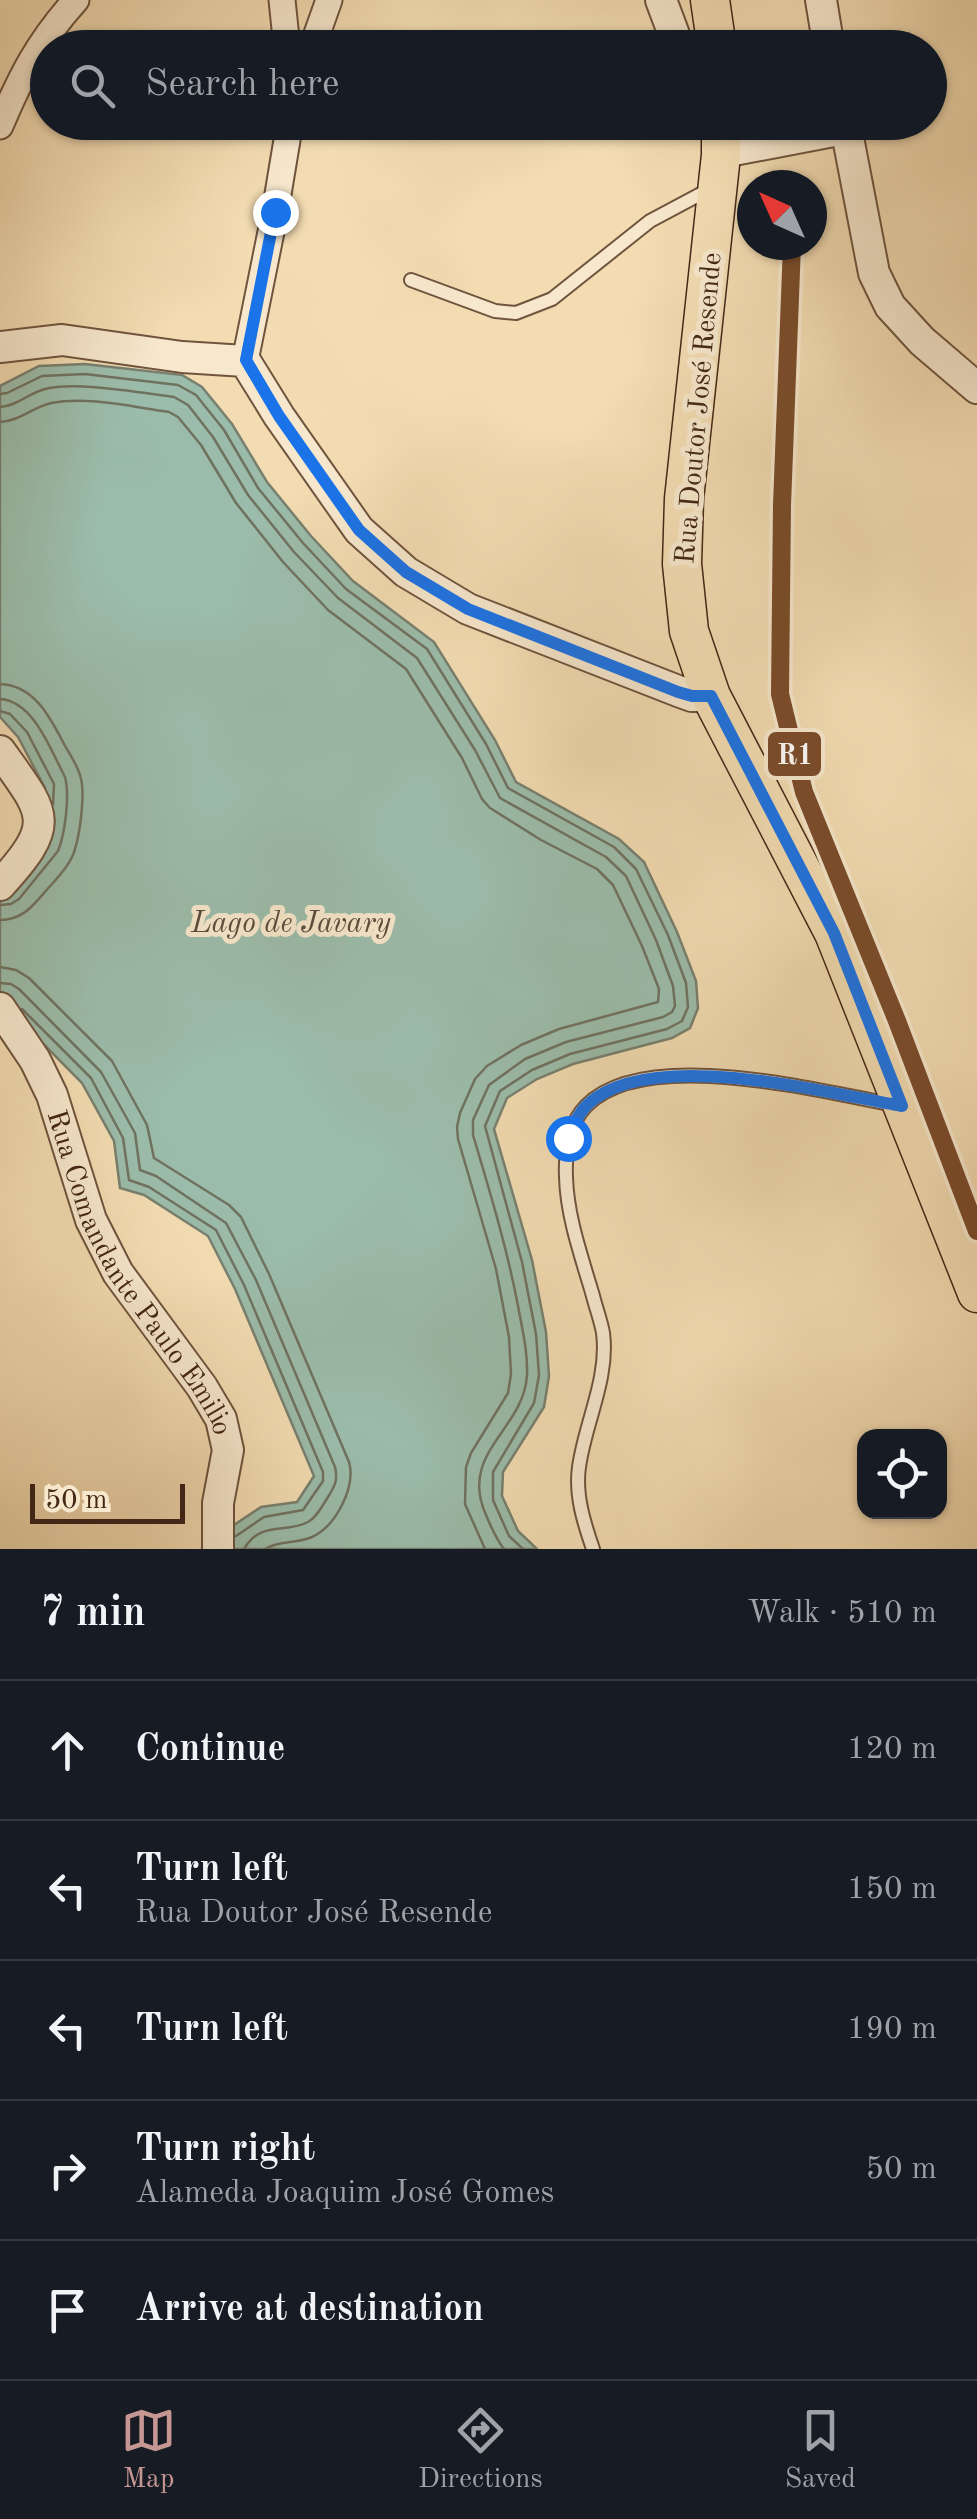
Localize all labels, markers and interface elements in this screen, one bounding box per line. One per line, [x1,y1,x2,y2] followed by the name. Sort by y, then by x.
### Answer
[30,30,947,140] search box
[65,58,120,113] icon: search
[145,66,340,104] text: Search here
[737,170,827,260] north arrow
[253,190,299,236] route end
[672,251,728,565] street label: Rua Doutor José Resende
[766,730,823,778] line badge: R1
[777,743,813,771] text: R1
[190,909,392,939] water label: Lago de Javary
[41,1107,235,1438] street label: Rua Comandante Paulo Emilio
[546,1116,592,1162] route start
[857,1429,947,1519] map controls
[857,1429,947,1519] button: locate
[30,1479,185,1524] scale bar
[45,1487,108,1515] text: 50 m
[40,1593,146,1635] text: 7 min
[747,1598,937,1630] text: Walk · 510 m
[40,1723,95,1778] icon: ahead
[135,1731,285,1769] text: Continue
[847,1734,937,1766] text: 120 m
[135,1851,288,1889] text: Turn left
[40,1863,95,1918] icon: left
[847,1874,937,1906] text: 150 m
[135,1898,493,1930] text: Rua Doutor José Resende
[40,2003,95,2058] icon: left
[135,2011,288,2049] text: Turn left
[847,2014,937,2046] text: 190 m
[135,2131,315,2169] text: Turn right
[40,2143,95,2198] icon: right
[866,2154,937,2186] text: 50 m
[135,2178,554,2210] text: Alameda Joaquim José Gomes
[40,2283,95,2338] icon: arrive
[135,2291,484,2329] text: Arrive at destination
[121,2403,176,2498] tab: Map
[418,2403,543,2498] tab: Directions
[785,2403,856,2498] tab: Saved

